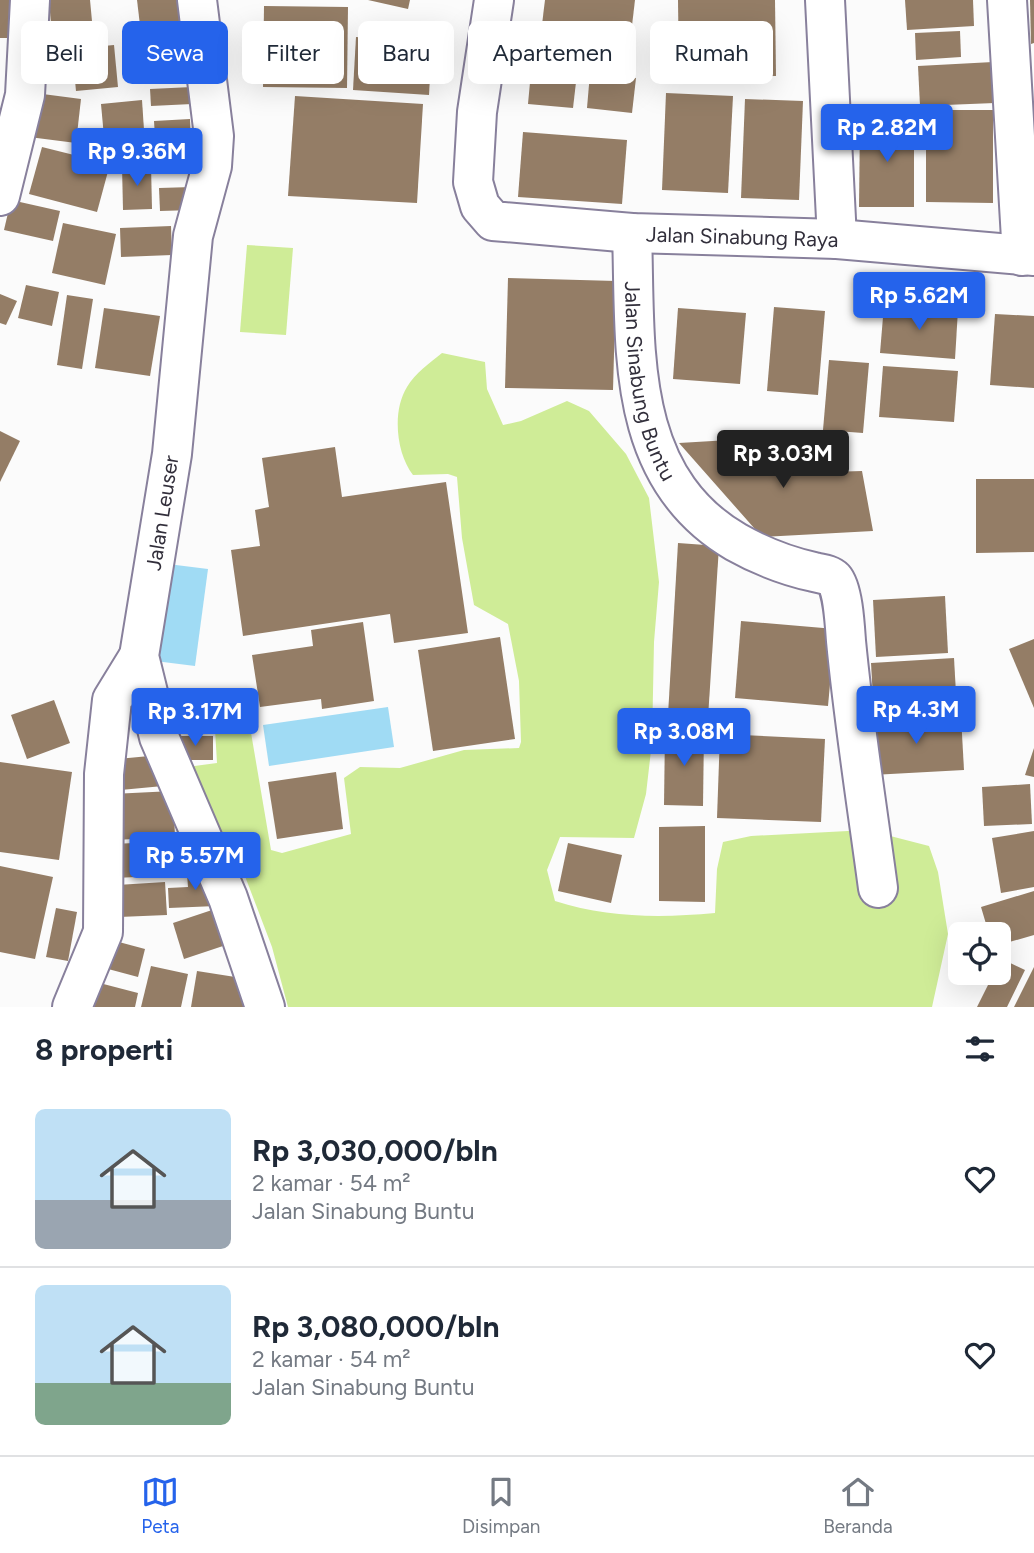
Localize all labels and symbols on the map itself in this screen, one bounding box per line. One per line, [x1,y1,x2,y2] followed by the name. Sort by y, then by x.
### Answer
[815,104,959,164] pin: Rp 2.82M
[65,128,209,188] pin: Rp 9.36M
[646,221,839,252] street label: Jalan Sinabung Raya
[847,272,991,332] pin: Rp 5.62M
[621,281,682,485] street label: Jalan Sinabung Buntu
[711,430,855,490] pin: Rp 3.03M
[141,454,183,572] street label: Jalan Leuser
[851,686,981,746] pin: Rp 4.3M
[123,688,267,748] pin: Rp 3.17M
[612,708,756,768] pin: Rp 3.08M
[123,832,267,892] pin: Rp 5.57M

